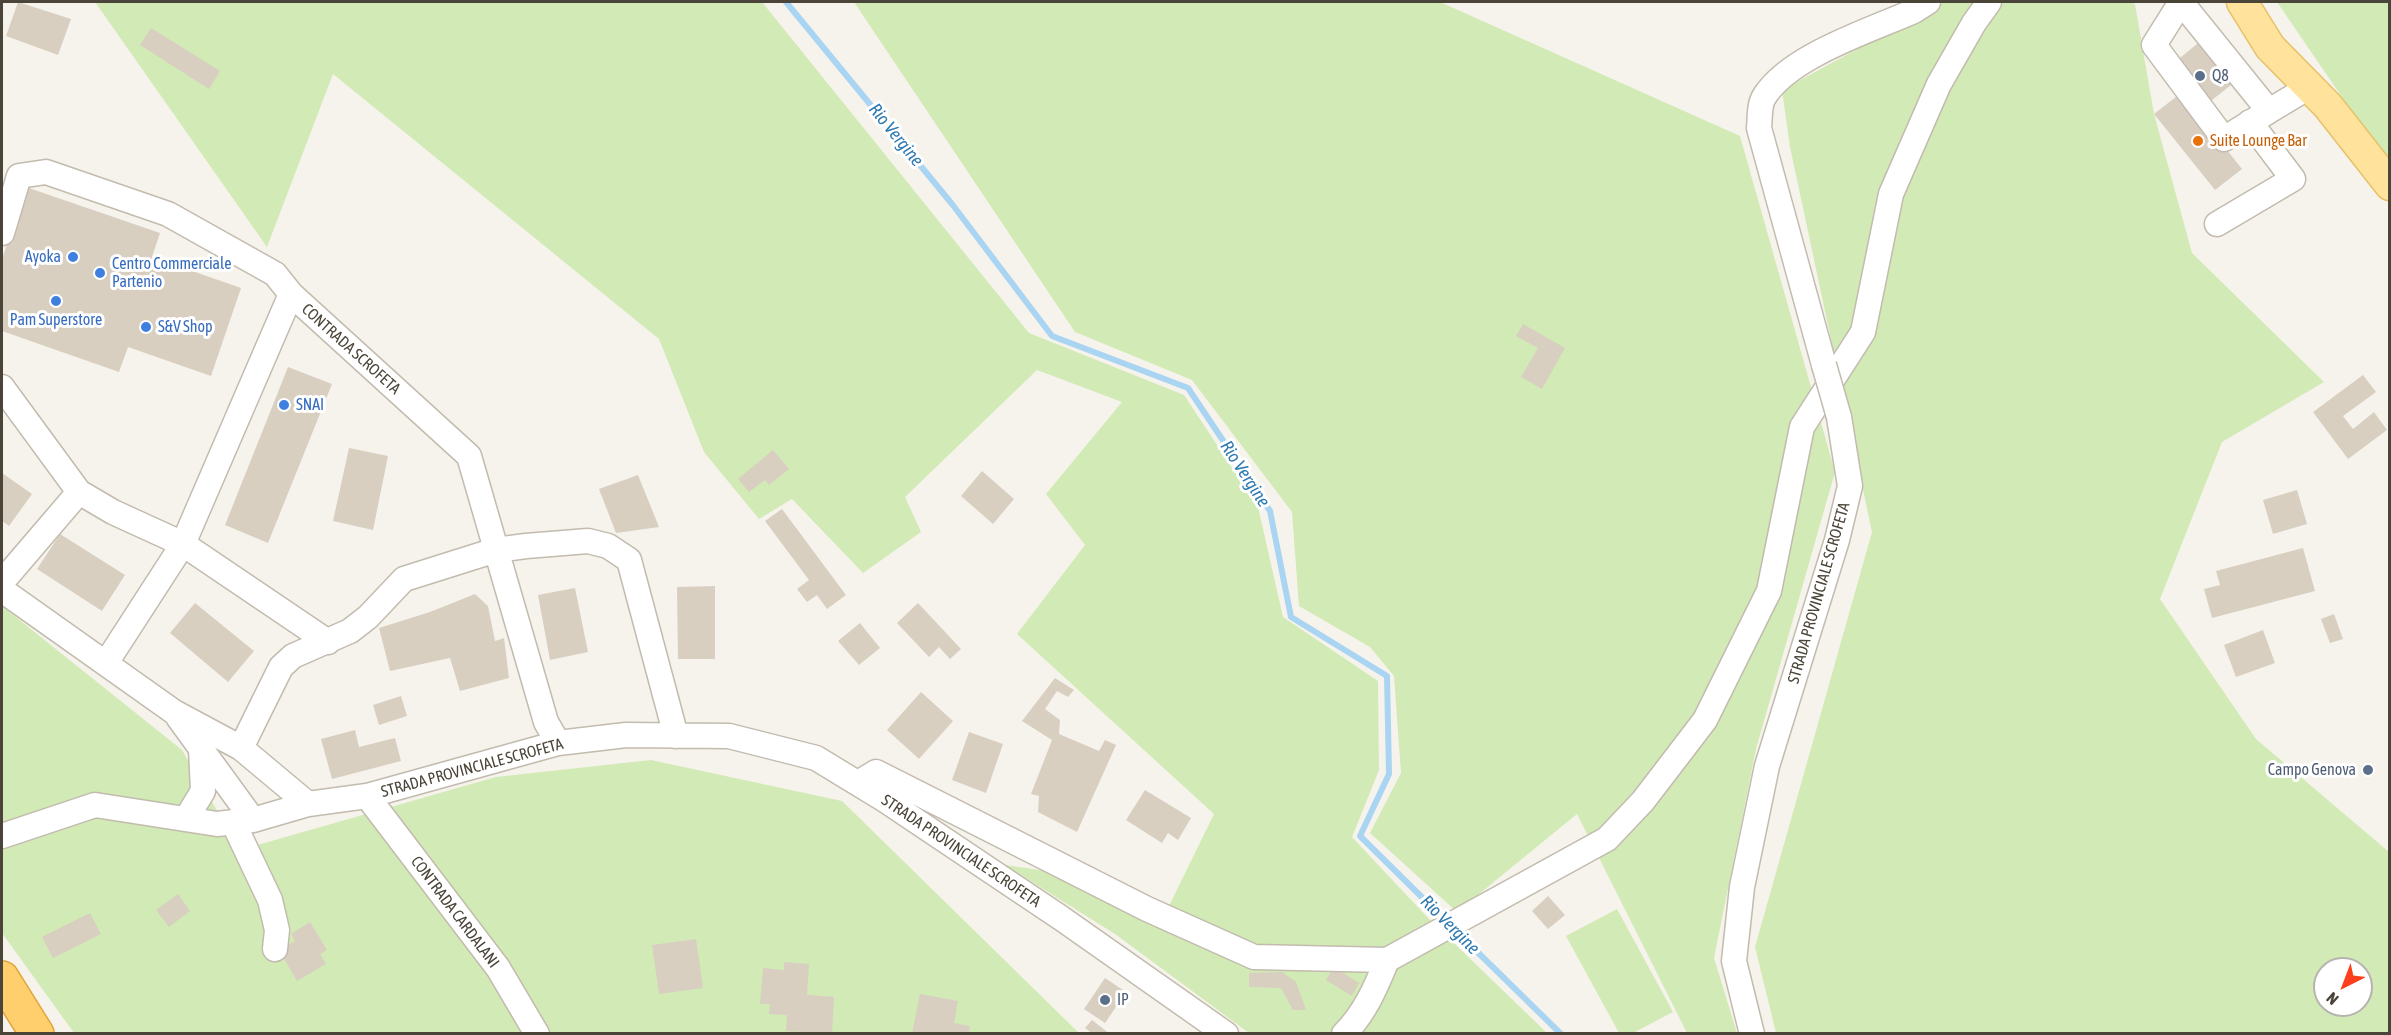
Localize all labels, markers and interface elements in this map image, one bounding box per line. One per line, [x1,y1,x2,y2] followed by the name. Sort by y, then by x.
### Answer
[2212,66,2229,86] place label: Q8
[2193,69,2207,83] marker: Q8
[864,99,928,171] water label: Rio Vergine
[2210,131,2307,151] place label: Suite Lounge Bar
[2191,134,2205,148] marker: Suite Lounge Bar
[25,247,61,267] place label: Ayoka
[66,250,80,264] marker: Ayoka
[112,254,231,292] place label: Centro Commerciale Partenio
[93,266,107,280] marker: Centro Commerciale Partenio
[49,294,63,308] marker: Pam Superstore
[298,300,404,398] street label: CONTRADA SCROFETA
[10,310,102,330] place label: Pam Superstore
[158,317,213,337] place label: S&V Shop
[139,320,153,334] marker: S&V Shop
[296,395,324,415] place label: SNAI
[277,398,291,412] marker: SNAI
[1216,437,1274,511] water label: Rio Vergine
[1784,500,1854,686] street label: STRADA PROVINCIALE SCROFETA
[379,734,565,802] street label: STRADA PROVINCIALE SCROFETA
[2268,760,2356,780] place label: Campo Genova
[2361,763,2375,777] marker: Campo Genova
[878,791,1044,911] street label: STRADA PROVINCIALE SCROFETA
[407,852,503,972] street label: CONTRADA CARDALANI
[1416,891,1484,959] water label: Rio Vergine
[2313,957,2373,1017] north arrow
[2323,989,2342,1009] text: N
[1117,990,1129,1010] place label: IP
[1098,993,1112,1007] marker: IP

